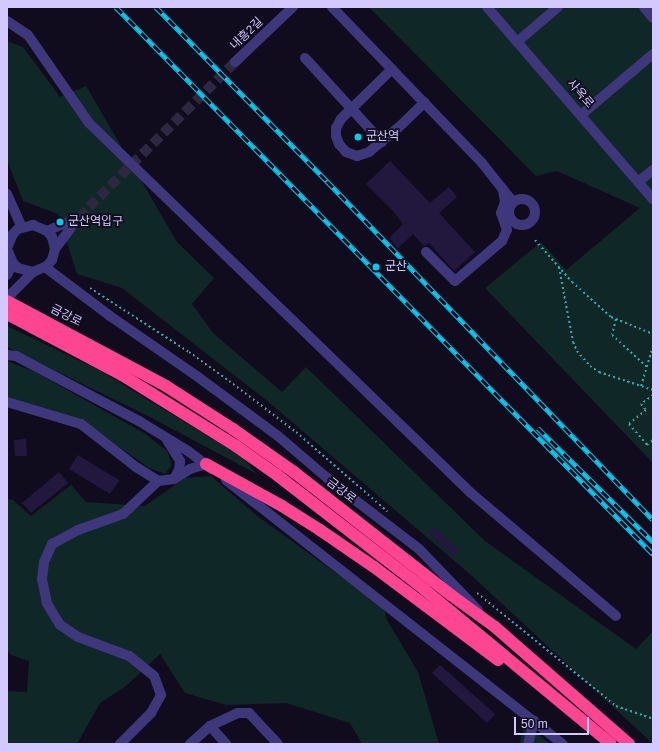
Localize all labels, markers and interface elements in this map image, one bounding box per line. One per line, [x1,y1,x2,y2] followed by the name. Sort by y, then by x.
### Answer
[228,15,266,53] street label: 내흥2길
[564,77,596,111] street label: 사옥로
[366,130,399,144] place label: 군산역
[353,132,363,142] marker: 군산역
[68,215,123,229] place label: 군산역입구
[55,217,65,227] marker: 군산역입구
[385,260,407,274] place label: 군산
[370,261,382,273] marker: 군산
[48,302,84,330] street label: 금강로
[324,475,358,507] street label: 금강로
[516,709,591,735] scale bar
[521,717,548,731] text: 50 m

